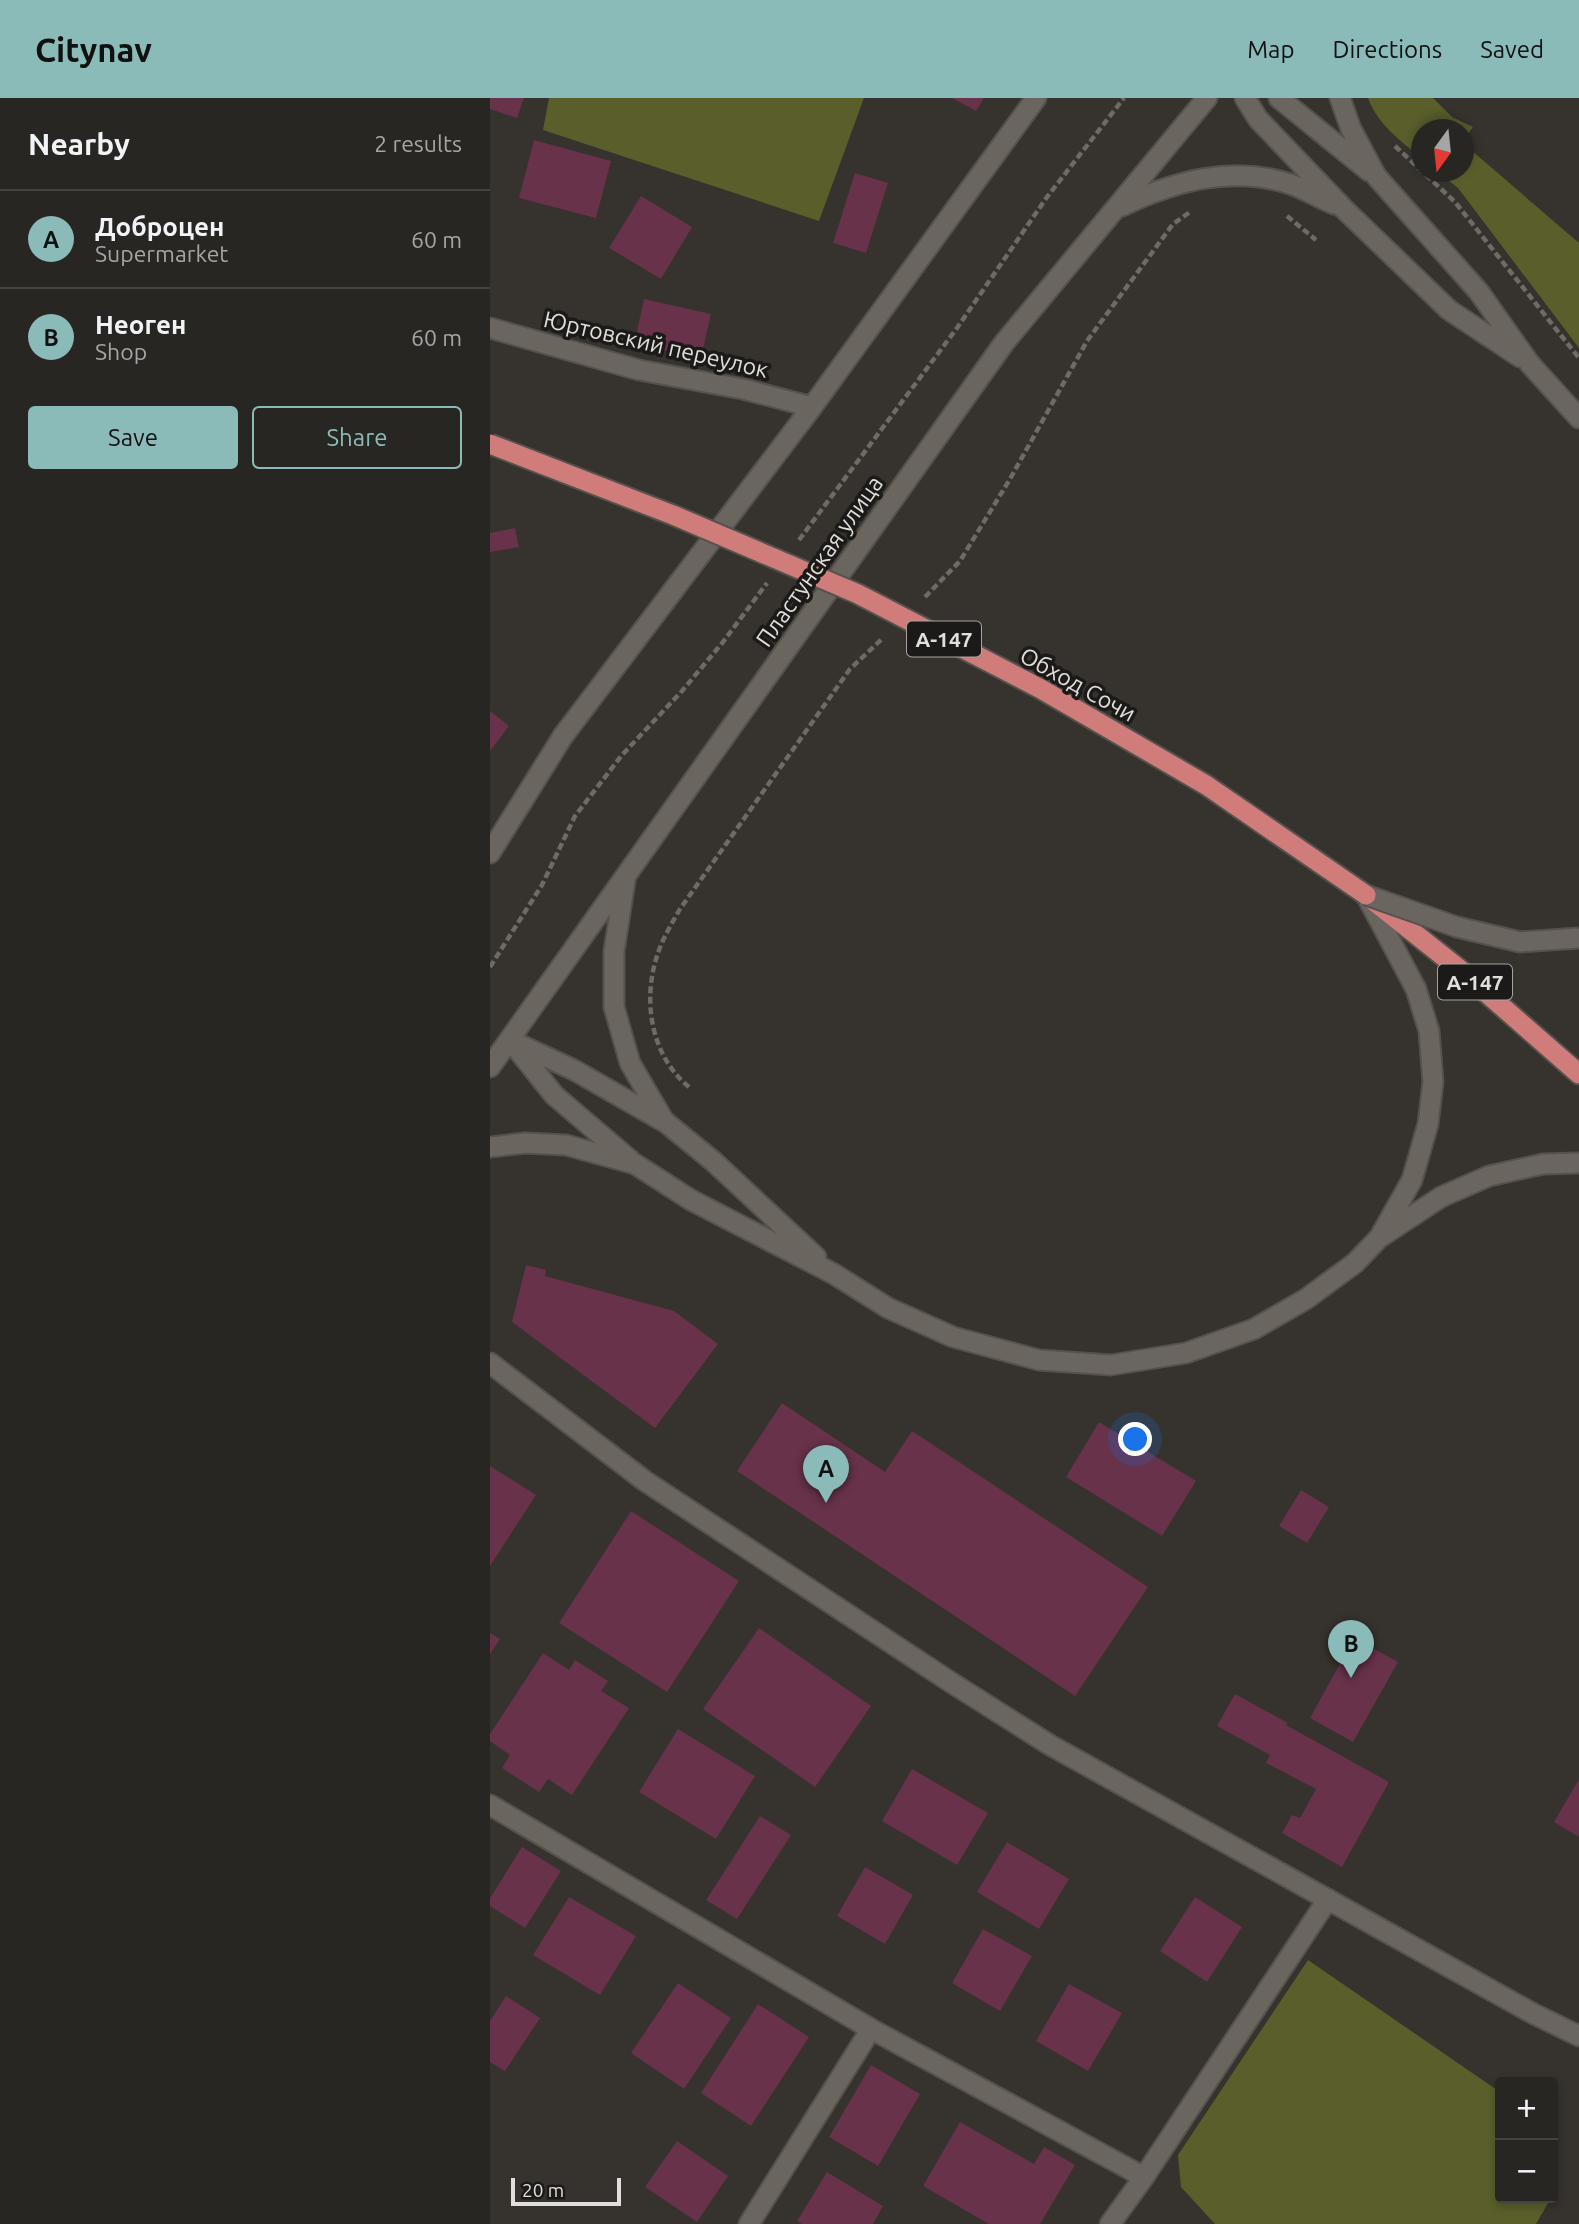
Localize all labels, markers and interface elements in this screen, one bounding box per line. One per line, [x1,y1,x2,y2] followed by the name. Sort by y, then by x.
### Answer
[35,31,152,68] text: Citynav
[1247,36,1294,63] text: Map
[1332,36,1442,63] text: Directions
[1480,36,1544,63] text: Saved
[1411,119,1474,182] north arrow
[28,127,130,161] text: Nearby
[374,131,462,156] text: 2 results
[95,212,224,241] text: Доброцен
[43,227,59,252] text: A
[411,227,462,252] text: 60 m
[95,241,228,266] text: Supermarket
[541,306,771,382] street label: Юртовский переулок
[95,310,186,339] text: Неоген
[43,325,59,350] text: B
[411,325,462,350] text: 60 m
[95,339,147,364] text: Shop
[28,406,238,469] button: Save
[252,406,462,469] button: Share
[751,471,887,651] street label: Пластунская улица
[907,622,981,656] road number: А-147
[1016,642,1140,726] street label: Обход Сочи
[1438,964,1512,1000] road number: А-147
[1118,1422,1152,1456] your location
[803,1445,849,1503] pin: A
[1328,1620,1374,1678] pin: B
[1495,2077,1558,2203] map controls
[1495,2077,1558,2140] button: +
[1495,2140,1558,2203] button: −
[511,2175,621,2207] scale bar
[522,2179,564,2201] text: 20 m

